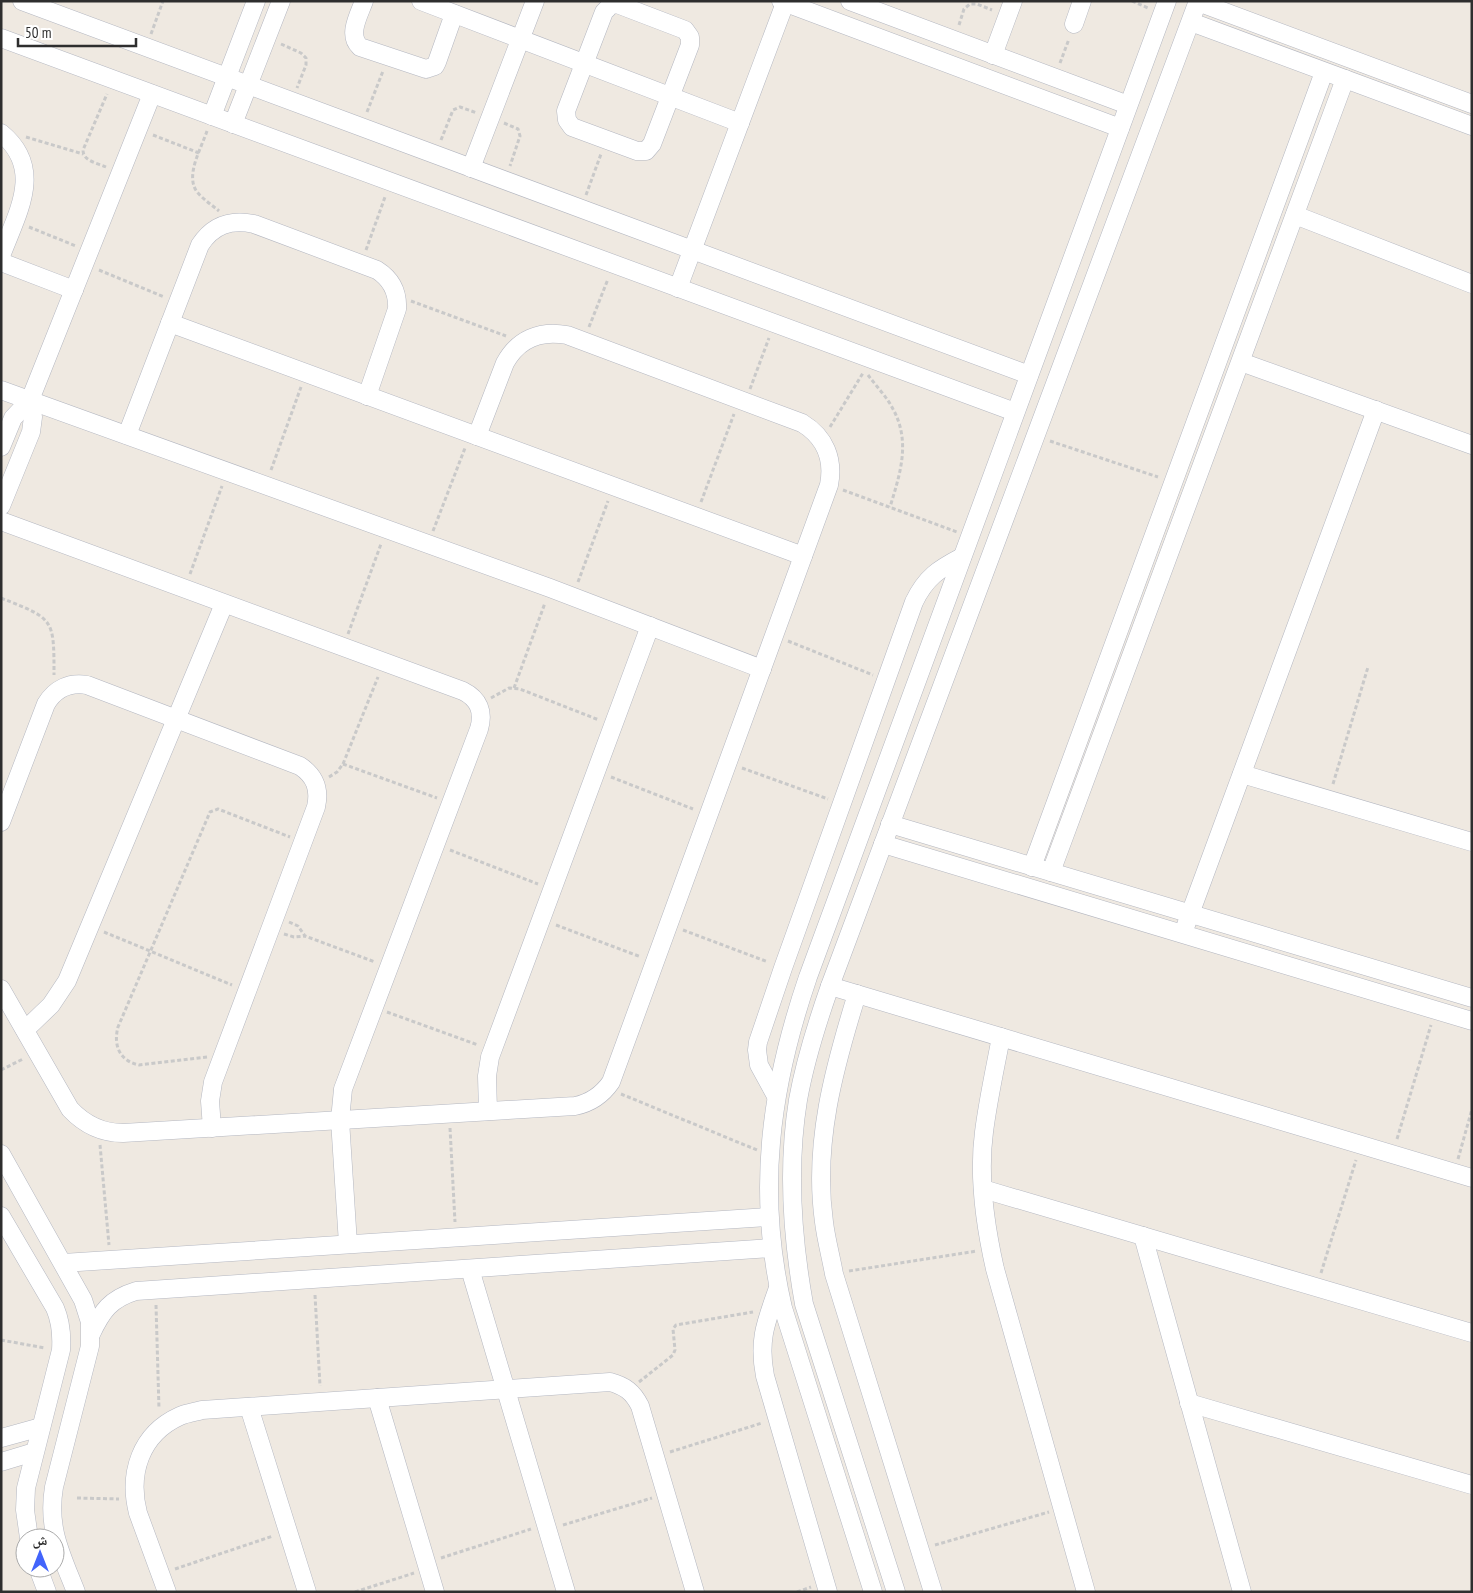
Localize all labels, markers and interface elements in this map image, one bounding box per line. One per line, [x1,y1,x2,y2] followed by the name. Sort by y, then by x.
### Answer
[18,15,135,47] scale bar
[25,23,51,42] text: 50 m
[15,1528,65,1578] north arrow
[33,1531,48,1549] text: ش

